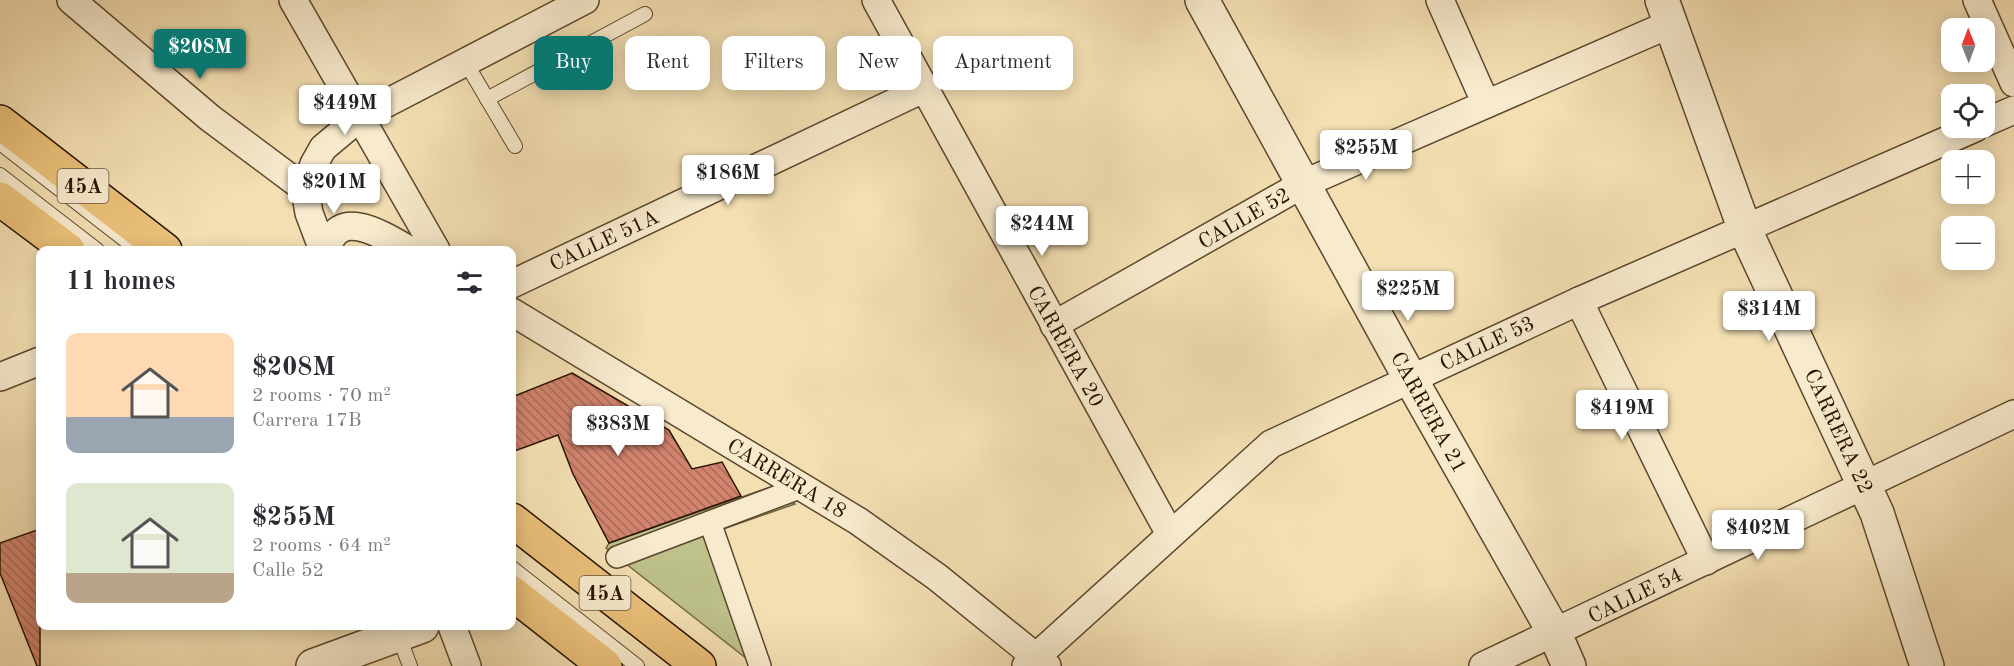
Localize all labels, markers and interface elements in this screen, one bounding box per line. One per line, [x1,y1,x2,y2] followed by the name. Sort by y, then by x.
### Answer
[1941,18,1995,72] north arrow
[1941,18,1995,270] map controls
[158,29,242,80] pin: $208M
[534,36,613,90] chip: Buy
[625,36,710,90] chip: Rent
[722,36,825,90] chip: Filters
[837,36,921,90] chip: New
[933,36,1073,90] chip: Apartment
[168,38,232,58] text: $208M
[1941,84,1995,138] button: locate
[303,85,387,136] pin: $449M
[313,94,377,114] text: $449M
[1324,130,1408,181] pin: $255M
[1334,139,1398,159] text: $255M
[1941,150,1995,204] button: +
[686,155,770,206] pin: $186M
[292,164,376,215] pin: $201M
[696,164,760,184] text: $186M
[58,169,109,203] road number: 45A
[302,173,366,193] text: $201M
[1195,185,1294,254] street label: CALLE 52
[1000,206,1084,257] pin: $244M
[547,207,663,276] street label: CALLE 51A
[1010,215,1074,235] text: $244M
[1941,216,1995,270] button: −
[453,266,486,299] icon: filters
[66,269,175,295] text: 11 homes
[1366,271,1450,322] pin: $225M
[1376,280,1440,300] text: $225M
[1023,283,1107,411] street label: CARRERA 20
[1727,291,1811,342] pin: $314M
[1737,300,1801,320] text: $314M
[1437,313,1538,375] street label: CALLE 53
[1386,349,1470,477] street label: CARRERA 21
[252,355,335,381] text: $208M
[114,357,186,429] icon: home
[1800,366,1876,497] street label: CARRERA 22
[252,386,391,406] text: 2 rooms · 70 m²
[1580,390,1664,441] pin: $419M
[1590,399,1654,419] text: $419M
[576,406,660,457] pin: $383M
[252,411,362,431] text: Carrera 17B
[586,415,650,435] text: $383M
[723,436,849,523] street label: CARRERA 18
[252,505,335,531] text: $255M
[114,507,186,579] icon: home
[1716,510,1800,561] pin: $402M
[1726,519,1790,539] text: $402M
[252,536,391,556] text: 2 rooms · 64 m²
[252,561,324,581] text: Calle 52
[1585,565,1686,628] street label: CALLE 54
[580,576,630,610] road number: 45A

